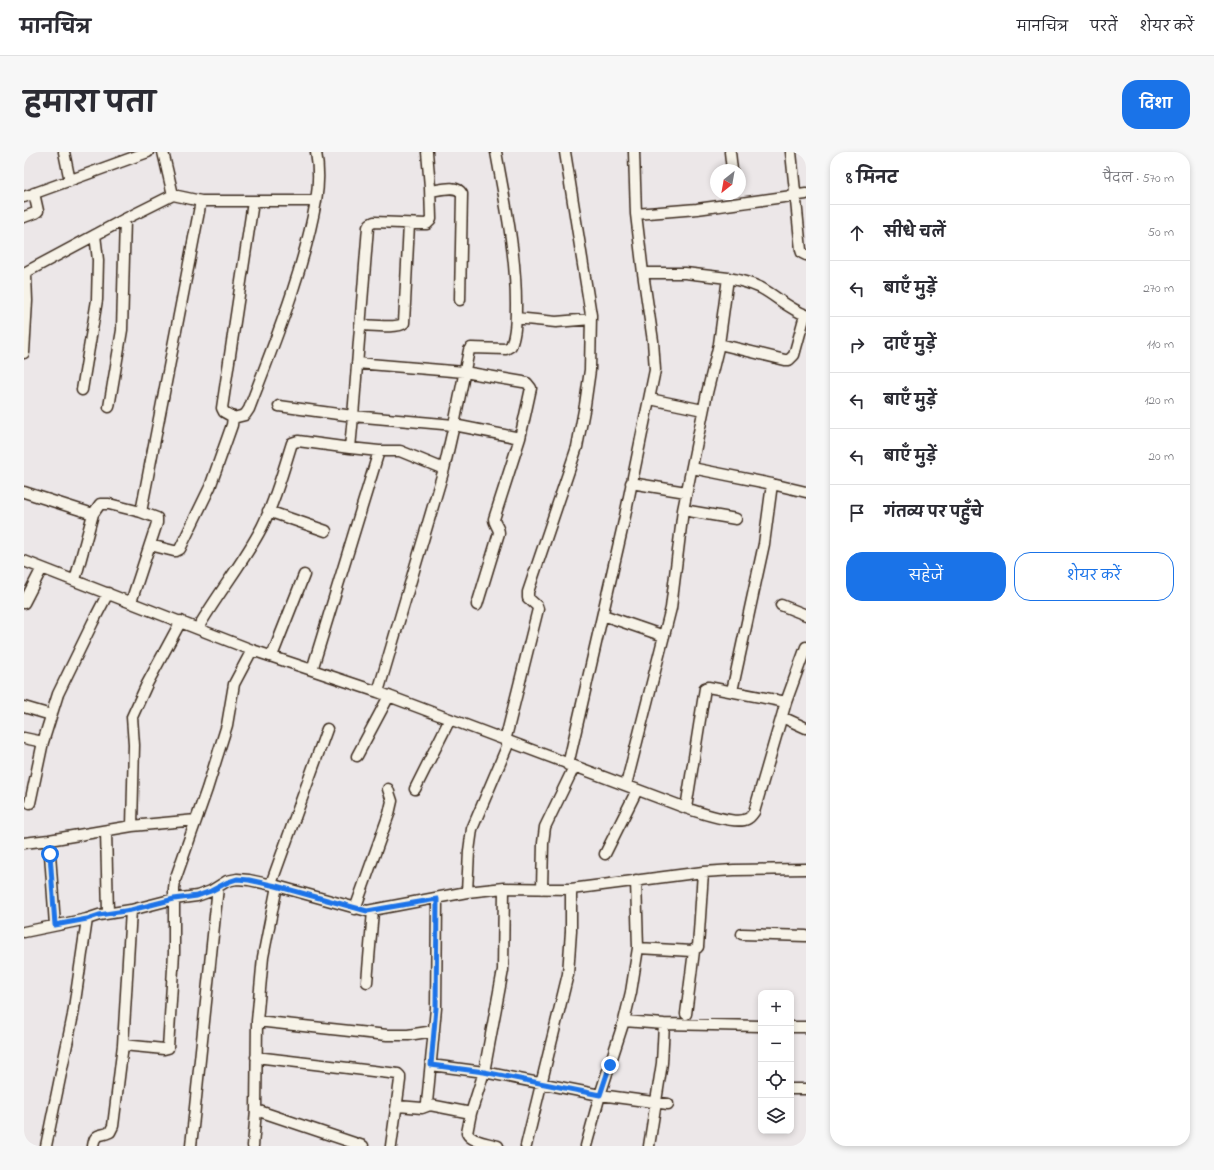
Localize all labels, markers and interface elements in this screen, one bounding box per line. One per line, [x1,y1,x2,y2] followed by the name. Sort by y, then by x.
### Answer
[20,15,91,42] text: मानचित्र
[1017,17,1068,38] text: मानचित्र
[1090,17,1118,38] text: परतें
[1140,17,1194,38] text: शेयर करें
[1122,80,1190,129] button: दिशा
[24,85,155,126] text: हमारा पता
[710,164,746,200] north arrow
[846,166,898,191] text: 8 मिनट
[1103,169,1174,188] text: पैदल · 570 m
[846,222,868,244] icon: ahead
[884,222,945,244] text: सीधे चलें
[1148,223,1174,242] text: 50 m
[846,278,868,300] icon: left
[884,278,937,300] text: बाएँ मुड़ें
[1143,279,1174,298] text: 270 m
[846,334,868,356] icon: right
[884,334,936,356] text: दाएँ मुड़ें
[1147,335,1174,354] text: 110 m
[846,390,868,412] icon: left
[884,390,937,412] text: बाएँ मुड़ें
[1144,391,1174,410] text: 120 m
[846,446,868,468] icon: left
[884,446,937,468] text: बाएँ मुड़ें
[1149,447,1174,466] text: 20 m
[846,502,868,524] icon: arrive
[884,502,983,524] text: गंतव्य पर पहुँचे
[846,552,1006,601] button: सहेजें
[1014,552,1174,601] button: शेयर करें
[41,845,59,863] route start
[758,990,794,1134] map controls
[758,990,794,1026] button: +
[758,1026,794,1062] button: −
[601,1056,619,1074] route end
[758,1062,794,1098] button: locate
[758,1098,794,1134] button: layers

